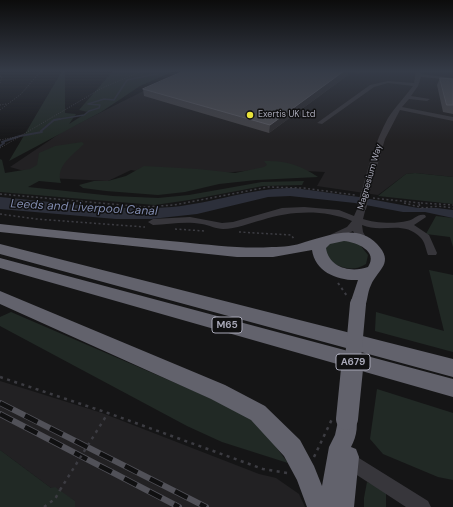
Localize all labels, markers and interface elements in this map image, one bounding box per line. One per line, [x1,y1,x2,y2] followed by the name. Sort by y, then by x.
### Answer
[245,110,255,120] marker: Exertis UK Ltd
[258,110,315,120] place label: Exertis UK Ltd
[355,143,385,211] street label: Magnesium Way
[10,197,158,219] water label: Leeds and Liverpool Canal
[212,317,242,333] road number: M65
[336,354,370,370] road number: A679

